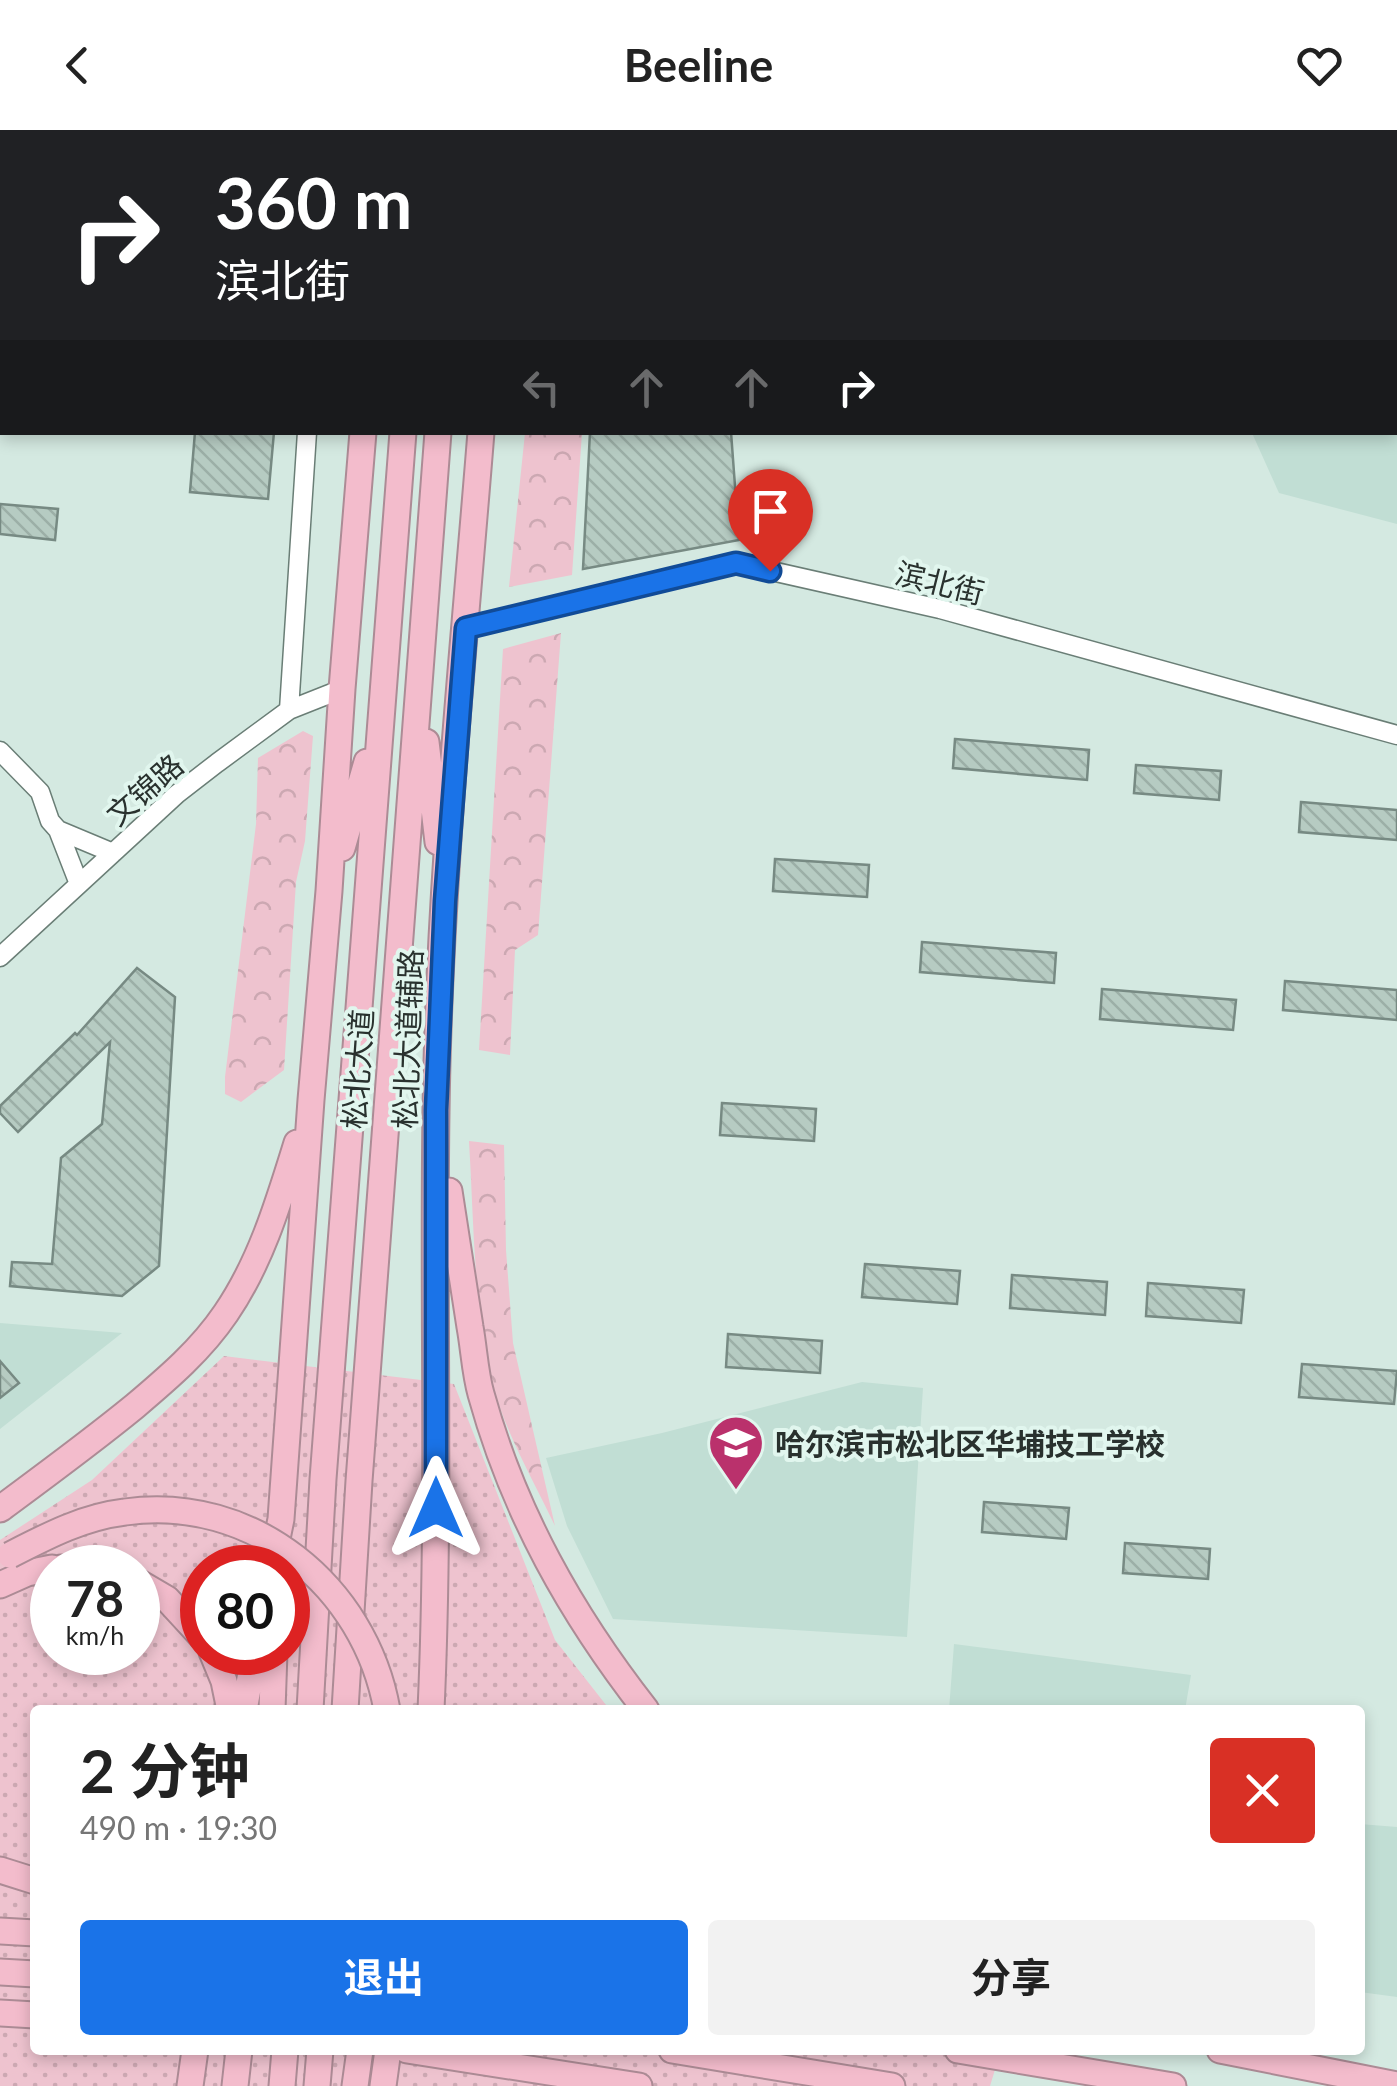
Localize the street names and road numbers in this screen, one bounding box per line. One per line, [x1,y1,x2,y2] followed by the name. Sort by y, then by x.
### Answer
[892,554,988,610] street label: 滨北街
[98,746,190,832] street label: 文锦路
[386,948,428,1130] street label: 松北大道辅路
[335,1008,379,1130] street label: 松北大道

